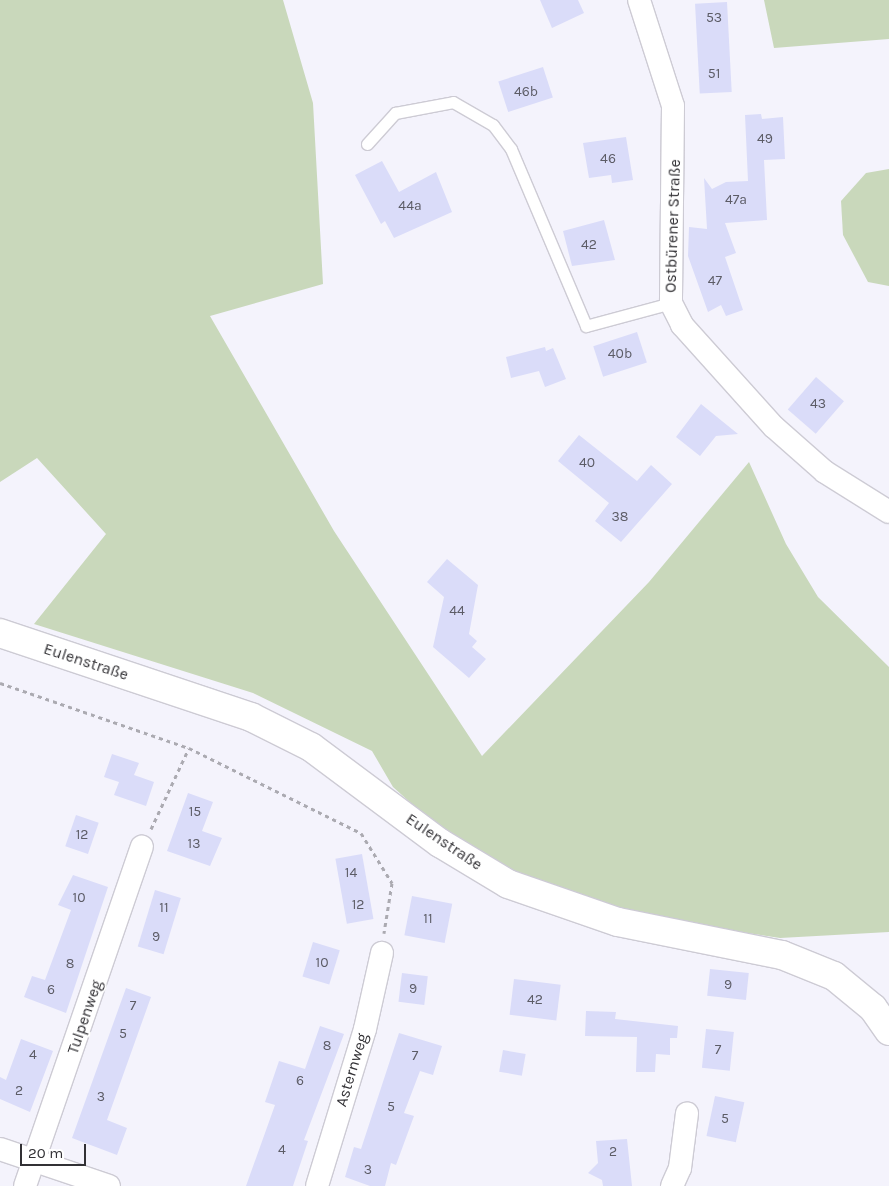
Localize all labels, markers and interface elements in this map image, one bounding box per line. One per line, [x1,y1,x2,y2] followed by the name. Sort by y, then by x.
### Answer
[706,10,722,26] house number: 53
[708,66,720,82] house number: 51
[514,84,538,100] house number: 46b
[757,131,773,147] house number: 49
[600,151,616,167] house number: 46
[661,159,685,293] street label: Ostbürener Straße
[725,192,747,208] house number: 47a
[398,198,422,214] house number: 44a
[581,237,597,253] house number: 42
[708,273,722,289] house number: 47
[608,346,632,362] house number: 40b
[810,396,826,412] house number: 43
[579,455,595,471] house number: 40
[612,509,628,525] house number: 38
[449,603,465,619] house number: 44
[41,639,131,685] street label: Eulenstraße
[189,804,201,820] house number: 15
[402,809,486,875] street label: Eulenstraße
[76,827,88,843] house number: 12
[188,836,200,852] house number: 13
[345,865,357,881] house number: 14
[73,890,85,906] house number: 10
[352,897,364,913] house number: 12
[159,900,169,916] house number: 11
[423,911,433,927] house number: 11
[152,929,160,945] house number: 9
[316,955,328,971] house number: 10
[66,956,74,972] house number: 8
[63,977,107,1057] street label: Tulpenweg
[724,977,732,993] house number: 9
[409,981,417,997] house number: 9
[47,982,55,998] house number: 6
[527,992,543,1008] house number: 42
[130,998,136,1014] house number: 7
[119,1026,127,1042] house number: 5
[332,1031,372,1109] street label: Asternweg
[323,1038,331,1054] house number: 8
[715,1042,721,1058] house number: 7
[29,1047,37,1063] house number: 4
[412,1048,418,1064] house number: 7
[296,1073,304,1089] house number: 6
[15,1083,23,1099] house number: 2
[97,1089,105,1105] house number: 3
[387,1099,395,1115] house number: 5
[721,1111,729,1127] house number: 5
[22,1134,89,1166] scale bar
[278,1142,286,1158] house number: 4
[28,1144,63,1162] text: 20 m
[609,1144,617,1160] house number: 2
[364,1162,372,1178] house number: 3

